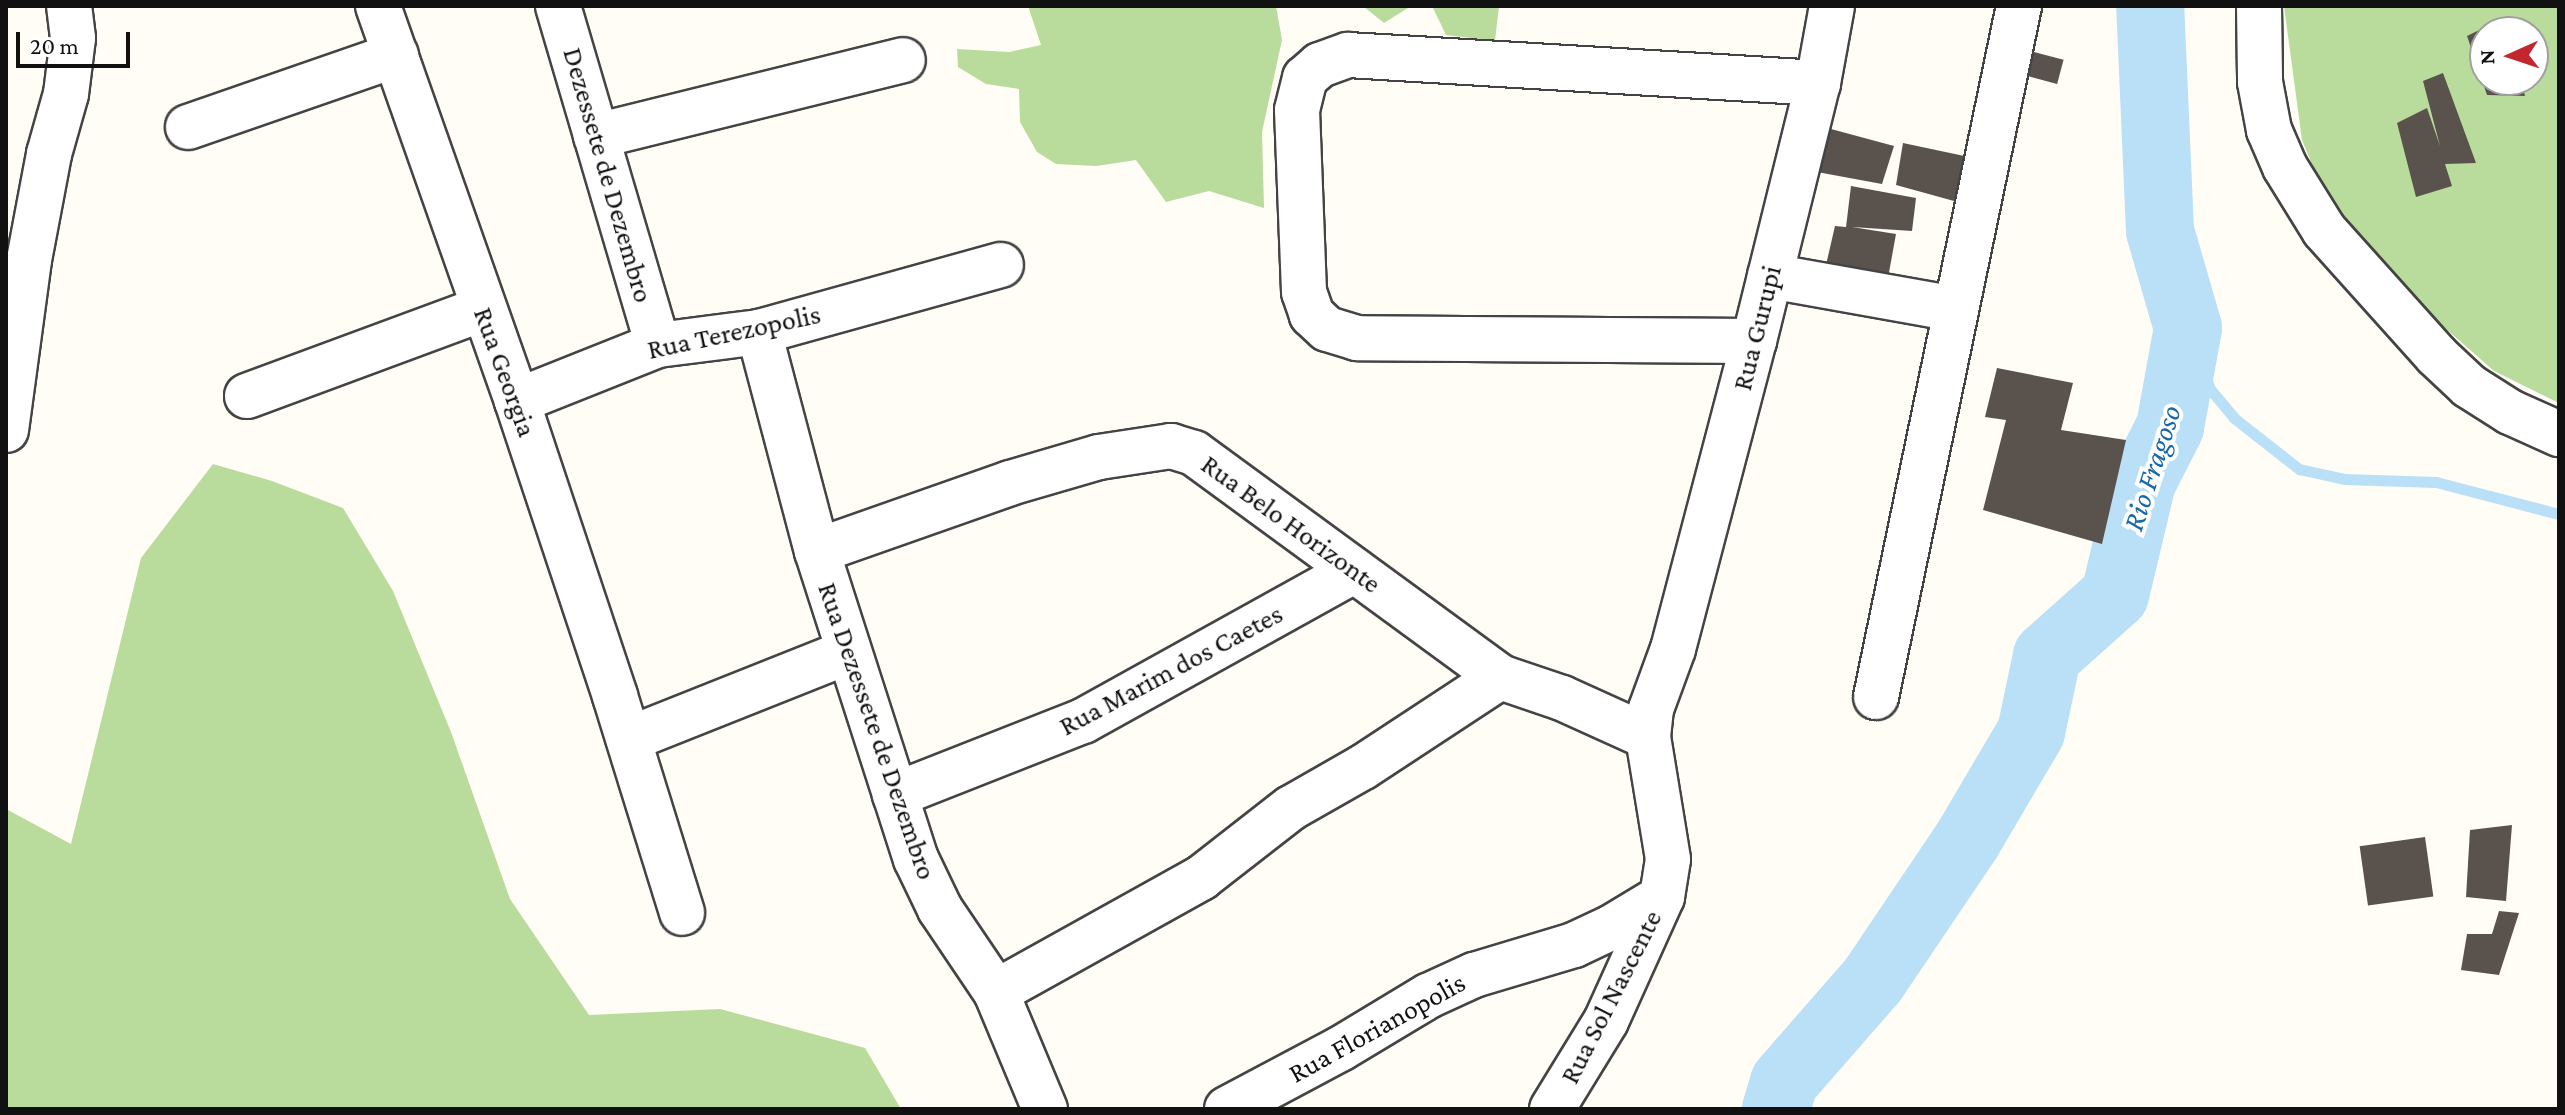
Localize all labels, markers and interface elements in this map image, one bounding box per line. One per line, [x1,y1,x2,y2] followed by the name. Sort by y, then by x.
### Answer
[20,16,134,66] scale bar
[2469,16,2549,96] north arrow
[30,32,79,59] text: 20 m
[556,44,660,306] street label: Dezessete de Dezembro
[2474,49,2499,65] text: N
[1725,262,1789,394] street label: Rua Gurupi
[644,297,824,367] street label: Rua Terezopolis
[466,303,544,441] street label: Rua Georgia
[2115,401,2189,535] water label: Rio Fragoso
[1195,447,1387,601] street label: Rua Belo Horizonte
[810,578,944,884] street label: Rua Dezessete de Dezembro
[1053,597,1289,743] street label: Rua Marim dos Caetes
[1553,905,1669,1089] street label: Rua Sol Nascente
[1283,966,1471,1090] street label: Rua Florianopolis

